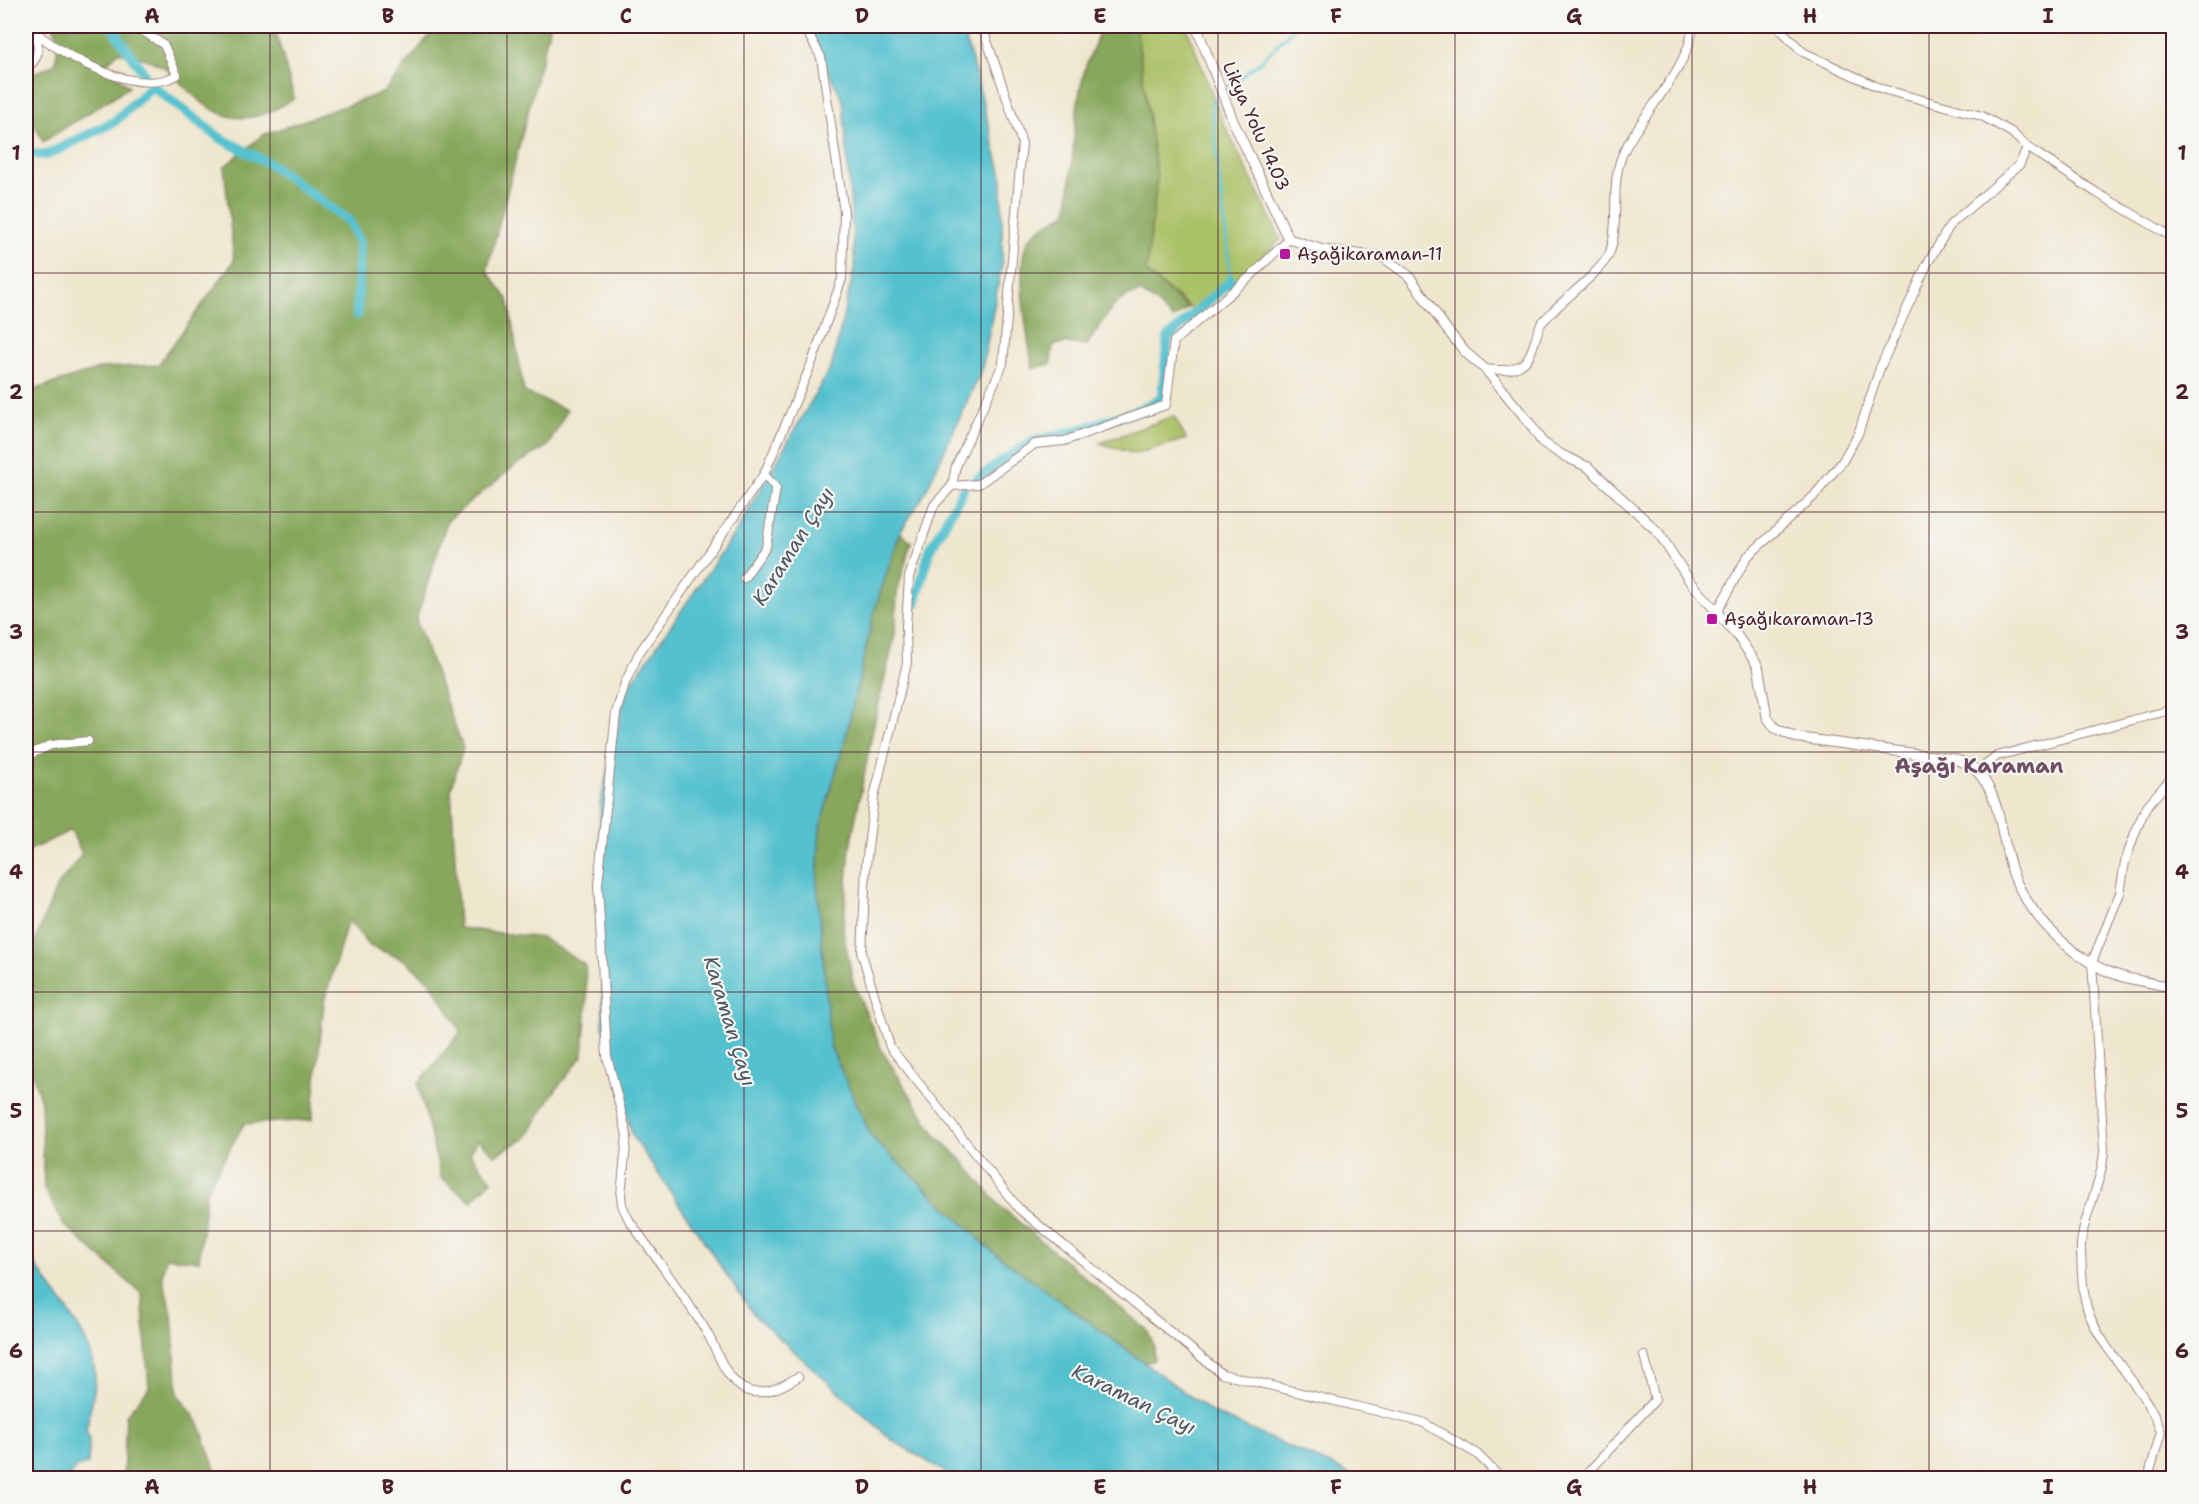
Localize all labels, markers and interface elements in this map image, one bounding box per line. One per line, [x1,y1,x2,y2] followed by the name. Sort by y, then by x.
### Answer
[144,3,160,29] text: A
[382,3,394,29] text: B
[620,3,632,29] text: C
[855,3,869,29] text: D
[1093,3,1107,29] text: E
[1330,3,1342,29] text: F
[1566,3,1582,29] text: G
[1803,3,1817,29] text: H
[2042,3,2054,29] text: I
[1217,58,1295,194] street label: Likya Yolu 14.03
[11,140,21,166] text: 1
[2177,140,2187,166] text: 1
[1297,242,1442,266] place label: Aşağikaraman-11
[1278,247,1292,261] marker: Aşağikaraman-11
[9,379,23,405] text: 2
[2175,379,2189,405] text: 2
[746,482,840,610] water label: Karaman Çayı
[1724,607,1874,631] place label: Aşağıkaraman-13
[1705,612,1719,626] marker: Aşağıkaraman-13
[9,619,23,645] text: 3
[2175,619,2189,645] text: 3
[1894,752,2064,780] district label: Aşağı Karaman
[9,859,23,885] text: 4
[2175,859,2189,885] text: 4
[698,953,762,1089] water label: Karaman Çayı
[10,1098,22,1124] text: 5
[2176,1098,2188,1124] text: 5
[9,1338,23,1364] text: 6
[2175,1338,2189,1364] text: 6
[1068,1358,1200,1440] water label: Karaman Çayı
[144,1474,160,1500] text: A
[382,1474,394,1500] text: B
[620,1474,632,1500] text: C
[855,1474,869,1500] text: D
[1093,1474,1107,1500] text: E
[1330,1474,1342,1500] text: F
[1566,1474,1582,1500] text: G
[1803,1474,1817,1500] text: H
[2042,1474,2054,1500] text: I

